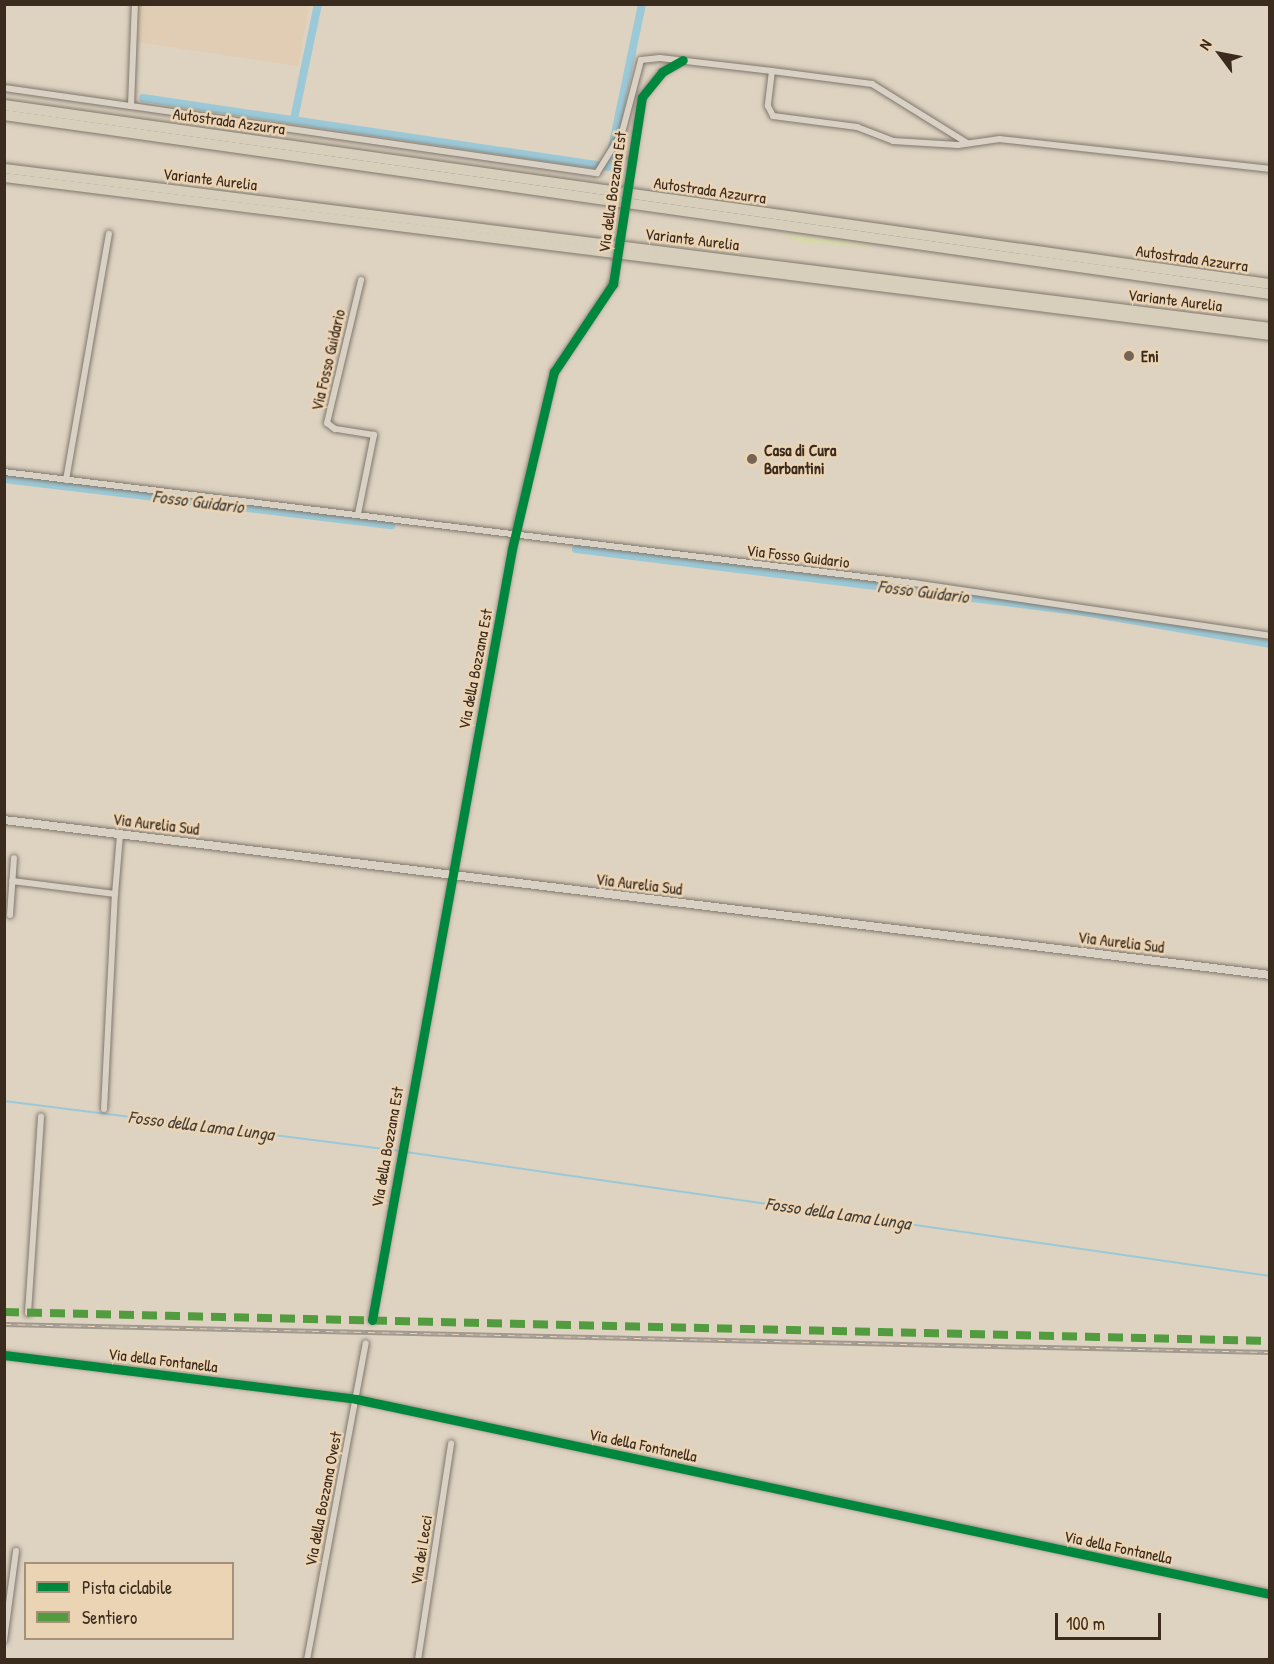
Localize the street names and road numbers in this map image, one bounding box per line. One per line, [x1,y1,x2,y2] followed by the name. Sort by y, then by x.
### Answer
[172,104,286,138] street label: Autostrada Azzurra
[594,130,630,254] street label: Via della Bozzana Est
[162,164,258,194] street label: Variante Aurelia
[653,173,767,207] street label: Autostrada Azzurra
[644,224,740,254] street label: Variante Aurelia
[1135,241,1249,275] street label: Autostrada Azzurra
[1127,285,1223,315] street label: Variante Aurelia
[307,307,349,413] street label: Via Fosso Guidario
[745,540,851,572] street label: Via Fosso Guidario
[454,607,496,731] street label: Via della Bozzana Est
[112,809,200,839] street label: Via Aurelia Sud
[595,869,683,899] street label: Via Aurelia Sud
[1077,927,1165,957] street label: Via Aurelia Sud
[367,1085,407,1209] street label: Via della Bozzana Est
[107,1344,219,1376] street label: Via della Fontanella
[587,1424,699,1466] street label: Via della Fontanella
[301,1430,345,1568] street label: Via della Bozzana Ovest
[406,1514,436,1586] street label: Via dei Lecci
[1062,1526,1174,1568] street label: Via della Fontanella

